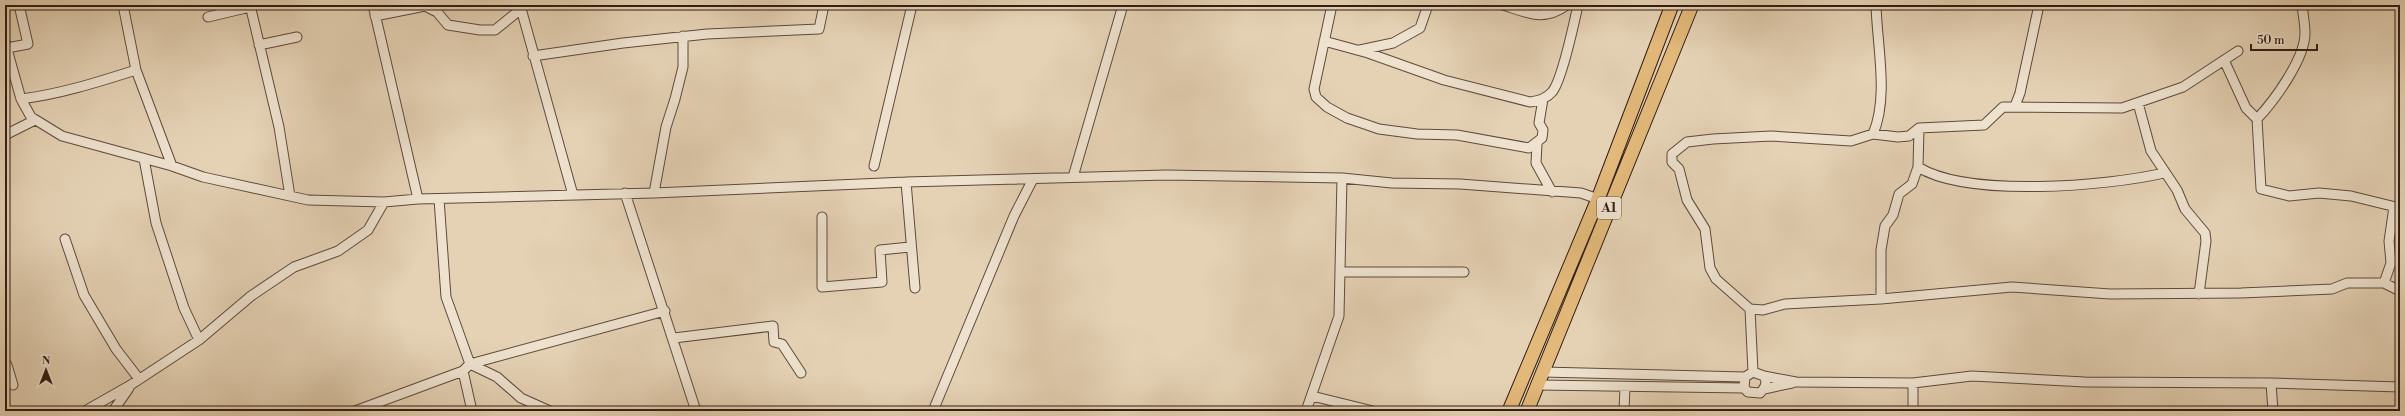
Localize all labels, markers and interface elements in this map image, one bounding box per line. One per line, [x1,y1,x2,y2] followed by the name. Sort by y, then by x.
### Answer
[2251,26,2317,52] scale bar
[2257,33,2285,48] text: 50 m
[1597,197,1621,219] road number: A1
[26,350,66,390] north arrow
[42,354,51,368] text: N

